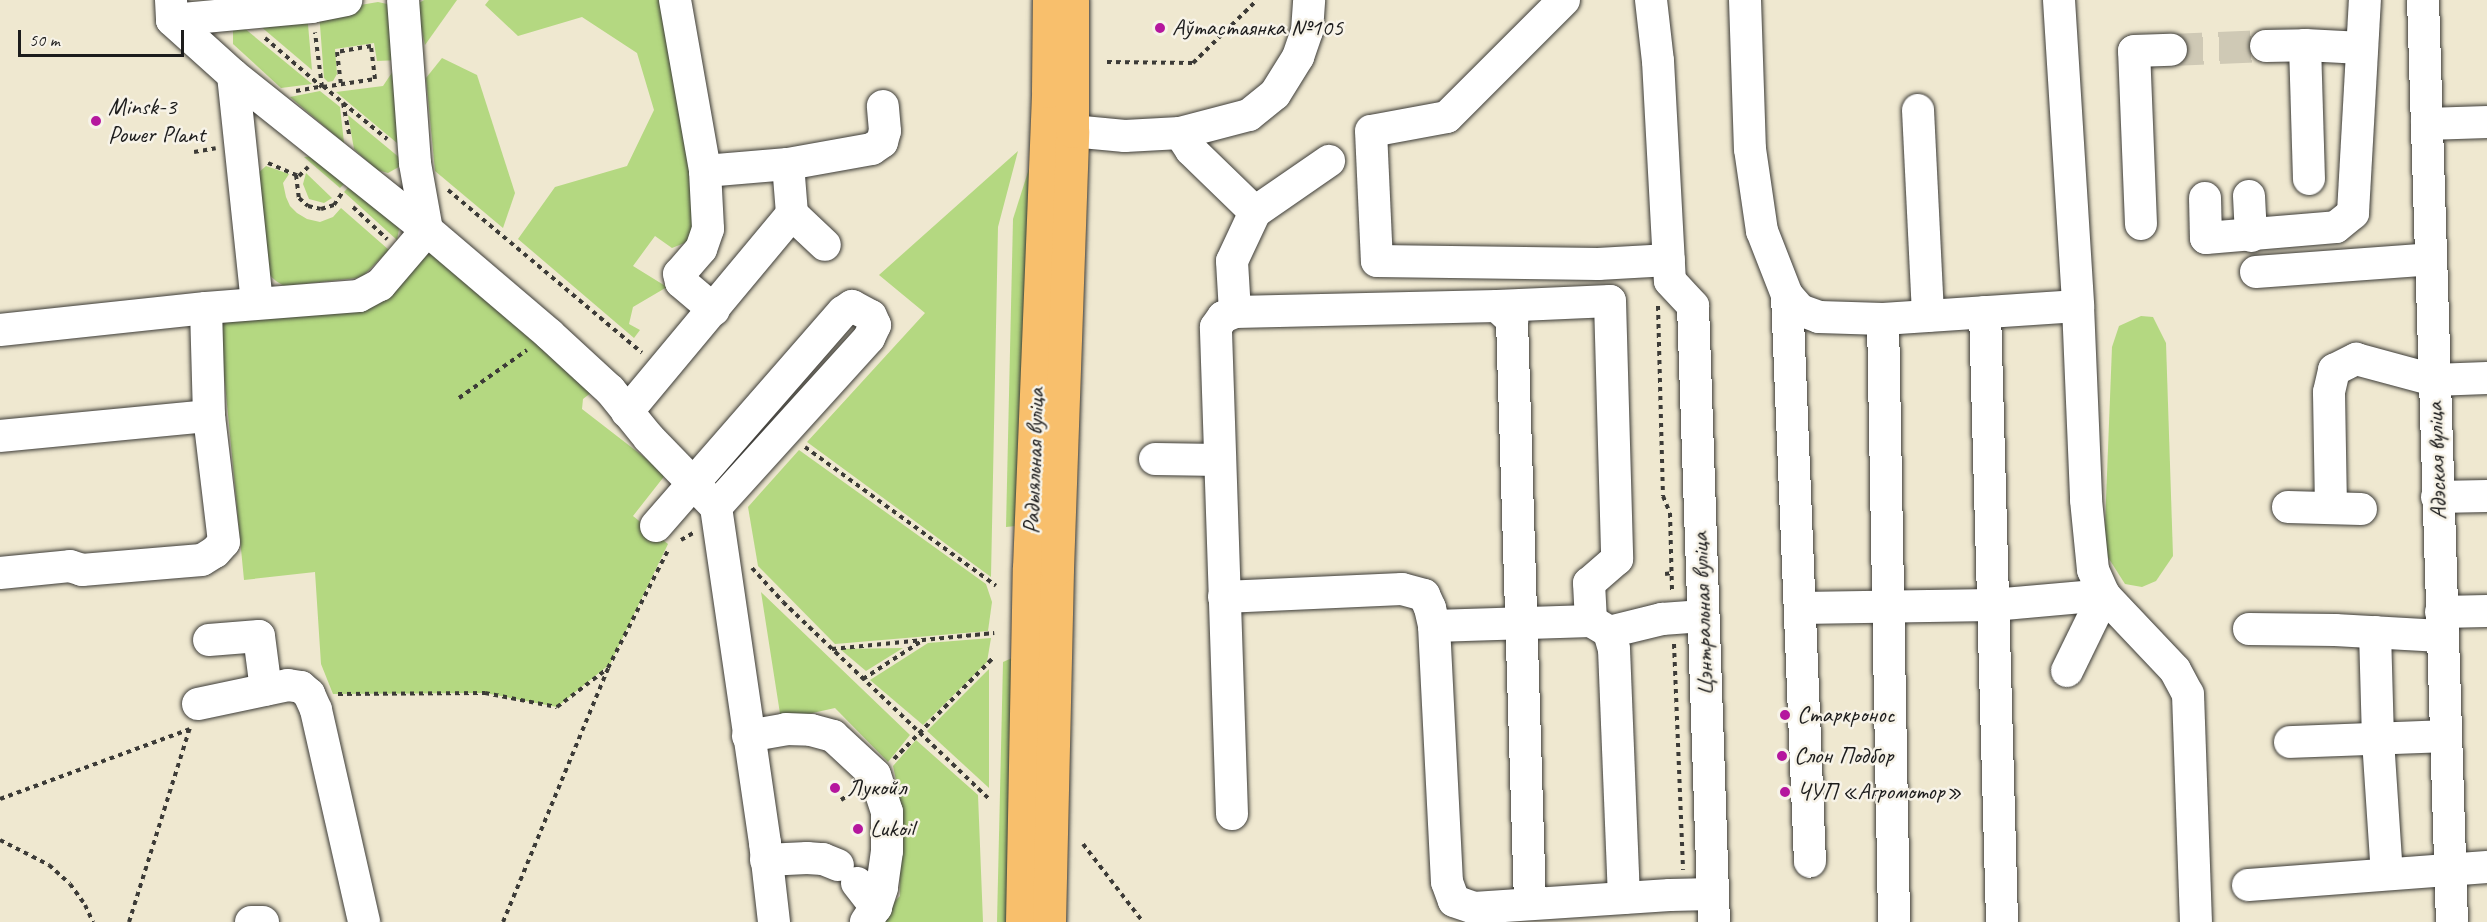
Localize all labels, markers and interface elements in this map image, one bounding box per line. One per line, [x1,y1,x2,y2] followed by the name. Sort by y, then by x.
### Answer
[1172,14,1343,42] place label: Аўтастаянка №105
[21,18,188,56] scale bar
[1153,21,1167,35] marker: Аўтастаянка №105
[29,29,60,51] text: 50 m
[108,93,206,149] place label: Minsk-3 Power Plant
[89,114,103,128] marker: Minsk-3 Power Plant
[1017,387,1051,535] street label: Радыяльная вуліца
[2421,402,2453,520] street label: Адэская вуліца
[1686,532,1720,696] street label: Цэнтральная вуліца
[1797,701,1894,729] place label: Старкронос
[1778,708,1792,722] marker: Старкронос
[1794,742,1893,770] place label: Слон Подбор
[1775,749,1789,763] marker: Слон Подбор
[847,774,906,802] place label: Лукойл
[1797,778,1962,806] place label: ЧУП «Агромотор»
[828,781,842,795] marker: Лукойл
[1778,785,1792,799] marker: ЧУП «Агромотор»
[870,815,914,843] place label: Lukoil
[851,822,865,836] marker: Lukoil

